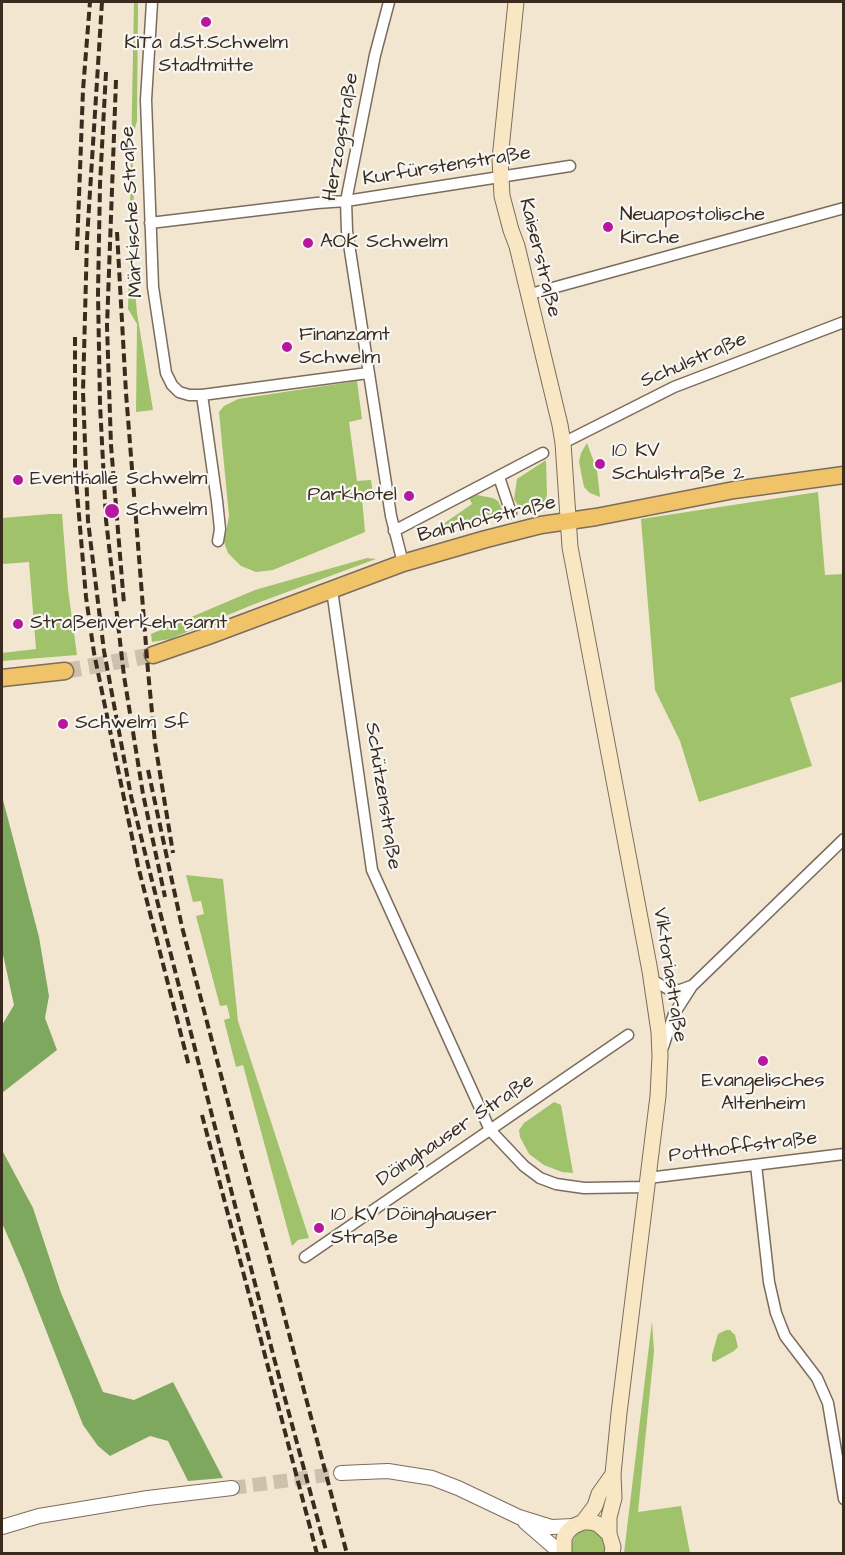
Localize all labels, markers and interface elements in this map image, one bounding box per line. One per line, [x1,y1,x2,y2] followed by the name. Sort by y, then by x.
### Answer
[199,15,213,29] marker: KiTa d.St.Schwelm Stadtmitte
[124,32,288,79] place label: KiTa d.St.Schwelm Stadtmitte
[319,71,365,203] street label: Herzogstraße
[117,126,149,298] street label: Märkische Straße
[361,142,533,192] street label: Kurfürstenstraße
[513,196,565,320] street label: Kaiserstraße
[620,204,765,251] place label: Neuapostolische Kirche
[601,220,615,234] marker: Neuapostolische Kirche
[320,231,447,255] place label: AOK Schwelm
[301,236,315,250] marker: AOK Schwelm
[299,324,390,371] place label: Finanzamt Schwelm
[637,328,751,394] street label: Schulstraße
[280,340,294,354] marker: Finanzamt Schwelm
[612,440,745,487] place label: 10 KV Schulstraße 2
[593,457,607,471] marker: 10 KV Schulstraße 2
[30,468,207,492] place label: Eventhalle Schwelm
[11,473,25,487] marker: Eventhalle Schwelm
[308,484,397,508] place label: Parkhotel
[402,489,416,503] marker: Parkhotel
[415,491,559,549] street label: Bahnhofstraße
[126,499,207,523] place label: Schwelm
[103,502,121,520] marker: Schwelm
[30,612,227,636] place label: Straßenverkehrsamt
[11,617,25,631] marker: Straßenverkehrsamt
[75,712,189,736] place label: Schwelm Sf
[56,717,70,731] marker: Schwelm Sf
[359,721,405,871] street label: Schützenstraße
[647,906,691,1044] street label: Viktoriastraße
[756,1054,770,1068] marker: Evangelisches Altenheim
[373,1069,539,1193] street label: Döinghauser Straße
[701,1070,825,1117] place label: Evangelisches Altenheim
[667,1127,819,1169] street label: Potthoffstraße
[331,1204,497,1251] place label: 10 KV Döinghauser Straße
[312,1221,326,1235] marker: 10 KV Döinghauser Straße

